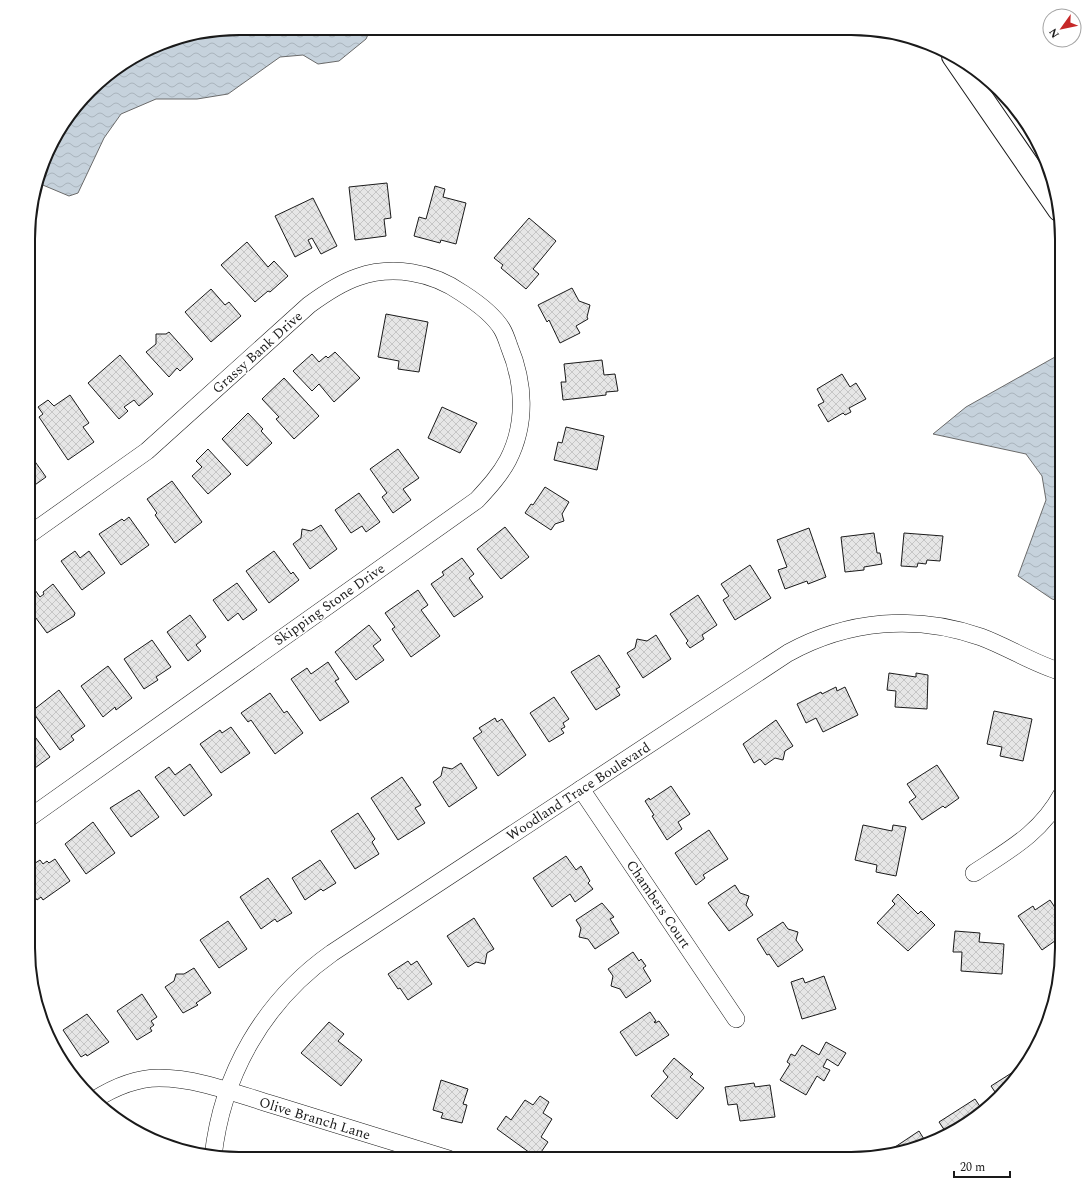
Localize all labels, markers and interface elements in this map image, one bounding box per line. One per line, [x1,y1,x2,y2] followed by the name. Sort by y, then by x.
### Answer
[1042,8,1082,48] north arrow
[1044,25,1064,42] text: N
[207,306,307,399] street label: Grassy Bank Drive
[269,558,389,651] street label: Skipping Stone Drive
[502,737,655,846] street label: Woodland Trace Boulevard
[621,856,696,953] street label: Chambers Court
[256,1092,373,1145] street label: Olive Branch Lane
[954,1153,1010,1179] scale bar
[960,1158,985,1177] text: 20 m

